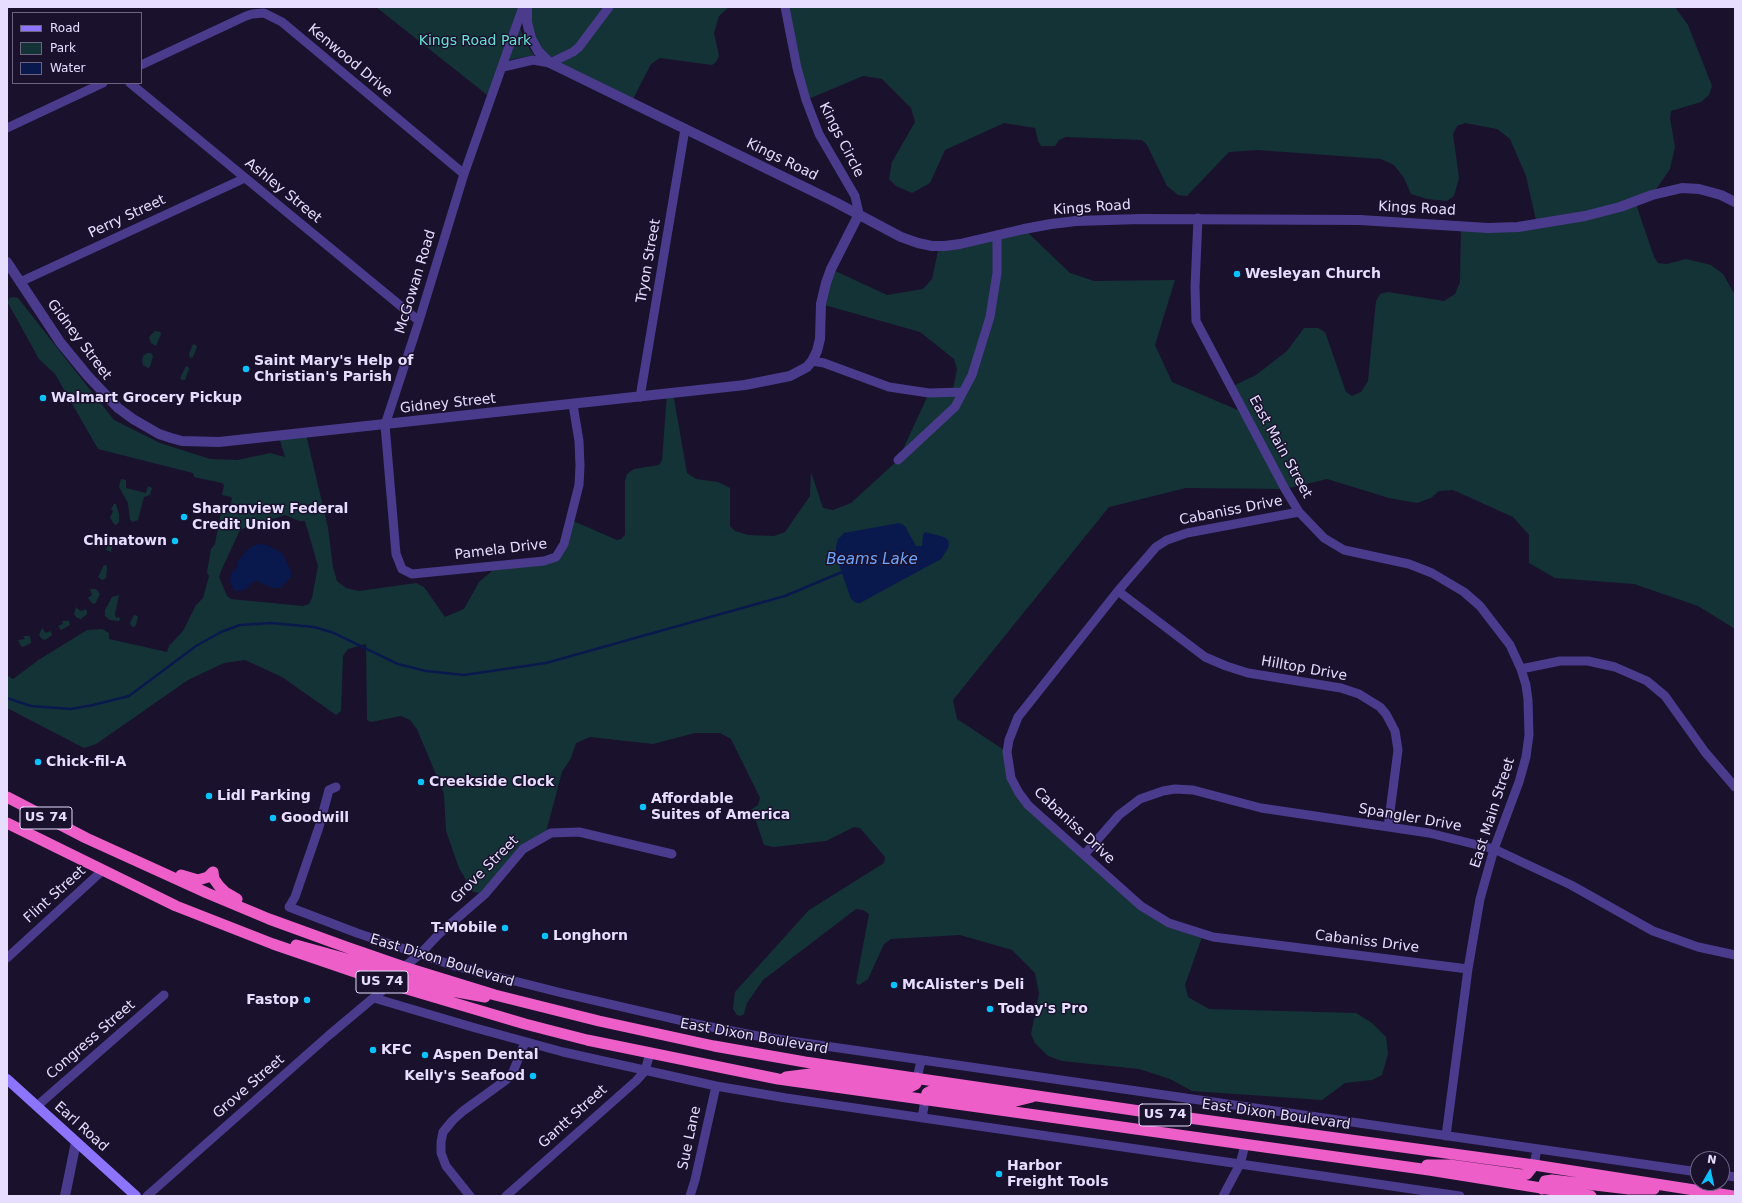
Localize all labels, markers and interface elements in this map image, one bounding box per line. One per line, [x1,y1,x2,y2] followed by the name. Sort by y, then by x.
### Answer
[12,12,142,84] legend
[50,21,80,35] text: Road
[304,21,396,101] street label: Kenwood Drive
[419,33,531,49] park label: Kings Road Park
[50,41,76,55] text: Park
[50,61,85,75] text: Water
[815,100,867,180] street label: Kings Circle
[743,135,821,185] street label: Kings Road
[241,155,325,227] street label: Ashley Street
[86,192,168,242] street label: Perry Street
[1053,197,1131,219] street label: Kings Road
[1378,199,1456,219] street label: Kings Road
[633,218,665,304] street label: Tryon Street
[392,228,440,336] street label: McGowan Road
[1245,266,1381,282] place label: Wesleyan Church
[1232,269,1242,279] marker: Wesleyan Church
[43,296,115,384] street label: Gidney Street
[254,353,413,386] place label: Saint Mary's Help of Christian's Parish
[241,364,251,374] marker: Saint Mary's Help of Christian's Parish
[51,390,242,406] place label: Walmart Grocery Pickup
[399,391,497,417] street label: Gidney Street
[38,393,48,403] marker: Walmart Grocery Pickup
[1245,393,1315,501] street label: East Main Street
[1178,493,1284,529] street label: Cabaniss Drive
[192,501,348,534] place label: Sharonview Federal Credit Union
[179,512,189,522] marker: Sharonview Federal Credit Union
[83,533,167,549] place label: Chinatown
[170,536,180,546] marker: Chinatown
[454,536,548,564] street label: Pamela Drive
[826,551,918,569] water label: Beams Lake
[1260,653,1348,685] street label: Hilltop Drive
[46,754,126,770] place label: Chick-fil-A
[1467,756,1519,870] street label: East Main Street
[33,757,43,767] marker: Chick-fil-A
[429,774,554,790] place label: Creekside Clock
[416,777,426,787] marker: Creekside Clock
[1030,784,1118,868] street label: Cabaniss Drive
[217,788,311,804] place label: Lidl Parking
[204,791,214,801] marker: Lidl Parking
[651,791,790,824] place label: Affordable Suites of America
[1357,801,1463,835] street label: Spangler Drive
[638,802,648,812] marker: Affordable Suites of America
[20,807,72,829] road number: US 74
[281,810,349,826] place label: Goodwill
[268,813,278,823] marker: Goodwill
[448,833,522,907] street label: Grove Street
[21,863,89,927] street label: Flint Street
[431,920,497,936] place label: T-Mobile
[500,923,510,933] marker: T-Mobile
[1314,927,1420,957] street label: Cabaniss Drive
[553,928,628,944] place label: Longhorn
[368,931,516,991] street label: East Dixon Boulevard
[540,931,550,941] marker: Longhorn
[356,971,408,993] road number: US 74
[902,977,1024,993] place label: McAlister's Deli
[889,980,899,990] marker: McAlister's Deli
[246,992,299,1008] place label: Fastop
[302,995,312,1005] marker: Fastop
[43,997,139,1083] street label: Congress Street
[998,1001,1088,1017] place label: Today's Pro
[985,1004,995,1014] marker: Today's Pro
[679,1016,829,1058] street label: East Dixon Boulevard
[381,1042,412,1058] place label: KFC
[368,1045,378,1055] marker: KFC
[433,1047,539,1063] place label: Aspen Dental
[420,1050,430,1060] marker: Aspen Dental
[210,1052,288,1122] street label: Grove Street
[404,1068,525,1084] place label: Kelly's Seafood
[528,1071,538,1081] marker: Kelly's Seafood
[535,1082,611,1152] street label: Gantt Street
[1201,1096,1351,1134] street label: East Dixon Boulevard
[51,1098,111,1156] street label: Earl Road
[1139,1104,1191,1126] road number: US 74
[675,1105,705,1171] street label: Sue Lane
[1690,1151,1730,1191] north arrow
[1706,1153,1717,1167] text: N
[1007,1158,1108,1190] place label: Harbor Freight Tools
[994,1169,1004,1179] marker: Harbor Freight Tools

